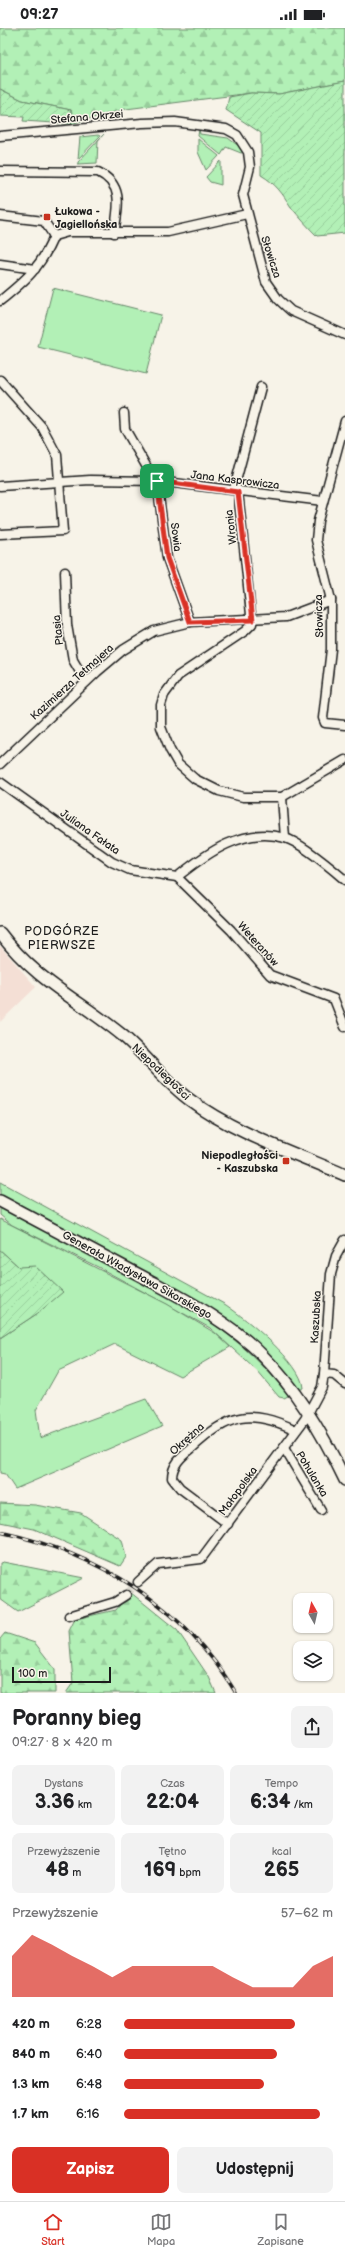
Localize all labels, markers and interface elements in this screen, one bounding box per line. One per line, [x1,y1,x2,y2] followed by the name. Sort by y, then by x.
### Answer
[20,5,59,24] text: 09:27
[50,107,124,127] street label: Stefana Okrzei
[54,205,117,231] place label: Łukowa - Jagiellońska
[42,212,52,222] marker: Łukowa - Jagiellońska
[258,234,284,280] street label: Słowicza
[140,464,174,498] pin
[190,468,280,492] street label: Jana Kasprowicza
[146,470,168,492] icon: arrive
[222,509,240,545] street label: Wronia
[168,522,184,552] street label: Sowia
[312,594,326,638] street label: Słowicza
[50,614,66,646] street label: Ptasia
[28,641,116,723] street label: Kazimierza Tetmajera
[58,807,122,857] street label: Juliana Fałata
[235,919,282,969] street label: Weteranów
[24,922,100,953] district label: PODGÓRZE PIERWSZE
[129,1041,193,1103] street label: Niepodległości
[201,1149,278,1175] place label: Niepodległości - Kaszubska
[281,1156,291,1166] marker: Niepodległości - Kaszubska
[60,1228,214,1322] street label: Generała Władysława Sikorskiego
[308,1290,324,1344] street label: Kaszubska
[167,1420,207,1458] street label: Okrężna
[293,1449,331,1499] street label: Pohulanka
[216,1464,260,1518] street label: Małopolska
[293,1593,333,1633] north arrow
[293,1593,333,1681] map controls
[293,1641,333,1681] button: layers
[12,1665,111,1684] scale bar
[18,1667,47,1680] text: 100 m
[12,1705,142,1732] text: Poranny bieg
[291,1706,333,1748] button: share
[12,1734,112,1750] text: 09:27 · 8 × 420 m
[44,1777,83,1790] text: Dystans
[160,1777,185,1790] text: Czas
[265,1777,298,1790] text: Tempo
[35,1790,75,1814] text: 3.36
[146,1790,199,1814] text: 22:04
[250,1790,290,1814] text: 6:34
[75,1798,92,1811] text: km
[290,1798,313,1811] text: /km
[27,1845,100,1858] text: Przewyższenie
[159,1845,186,1858] text: Tętno
[272,1845,291,1858] text: kcal
[46,1858,69,1882] text: 48
[144,1858,176,1882] text: 169
[264,1858,299,1882] text: 265
[69,1866,81,1879] text: m
[176,1866,201,1879] text: bpm
[12,1905,98,1921] text: Przewyższenie
[281,1905,333,1921] text: 57–62 m
[12,2016,50,2032] text: 420 m
[76,2016,102,2032] text: 6:28
[12,2046,50,2062] text: 840 m
[76,2046,102,2062] text: 6:40
[12,2076,49,2092] text: 1.3 km
[76,2076,102,2092] text: 6:48
[12,2106,49,2122] text: 1.7 km
[76,2106,100,2122] text: 6:16
[12,2147,169,2193] button: Zapisz
[177,2147,333,2193] button: Udostępnij
[41,2211,65,2248] tab: Start
[147,2211,175,2248] tab: Mapa
[258,2211,304,2248] tab: Zapisane

